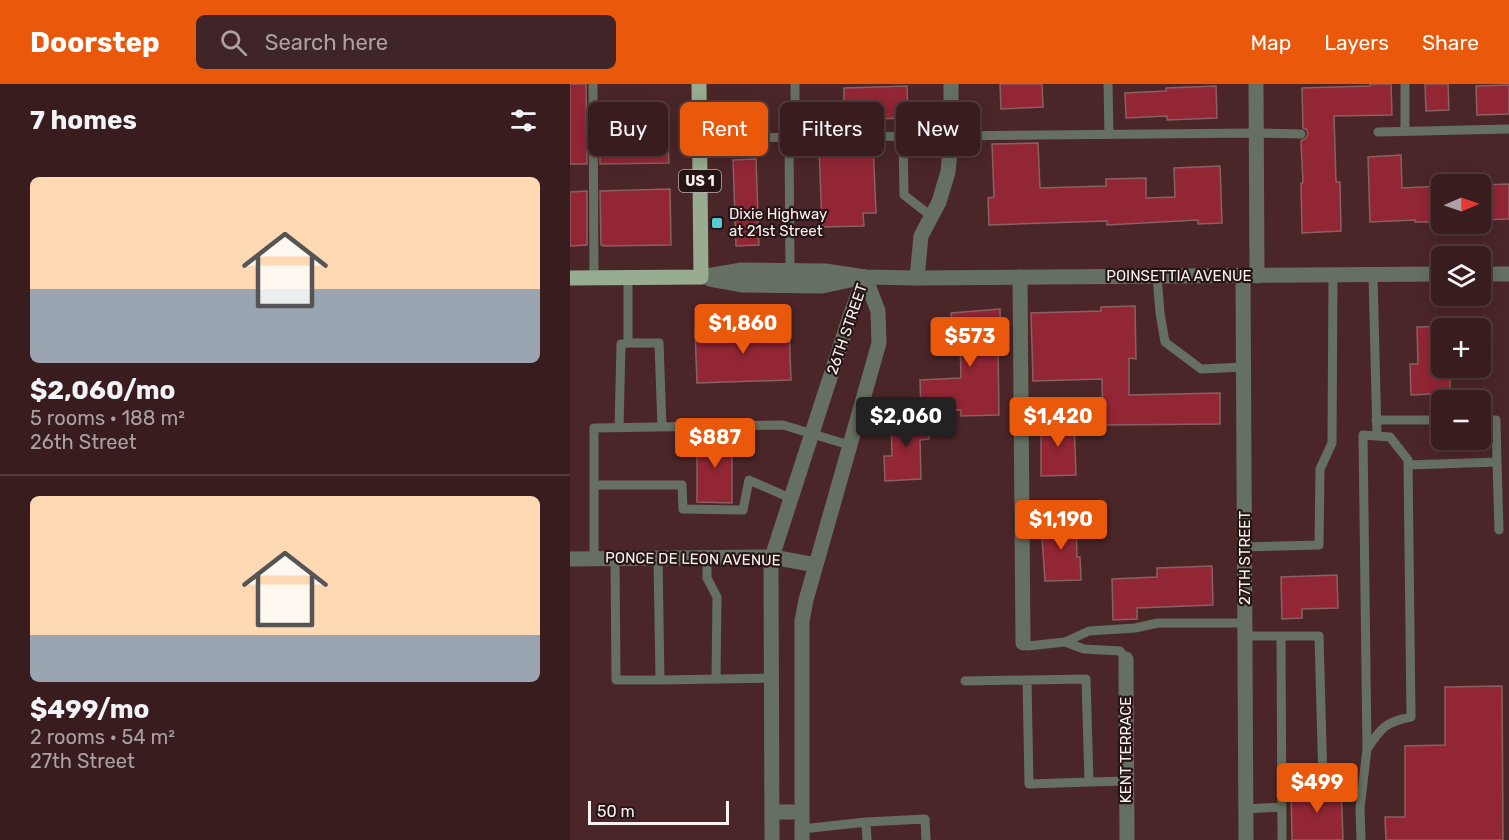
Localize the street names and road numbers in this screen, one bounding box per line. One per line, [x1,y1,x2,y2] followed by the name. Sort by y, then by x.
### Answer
[679,170,721,192] road number: US 1
[1106,267,1252,285] street label: POINSETTIA AVENUE
[823,281,871,377] street label: 26TH STREET
[1236,511,1254,605] street label: 27TH STREET
[605,548,781,570] street label: PONCE DE LEON AVENUE
[1117,697,1135,803] street label: KENT TERRACE

